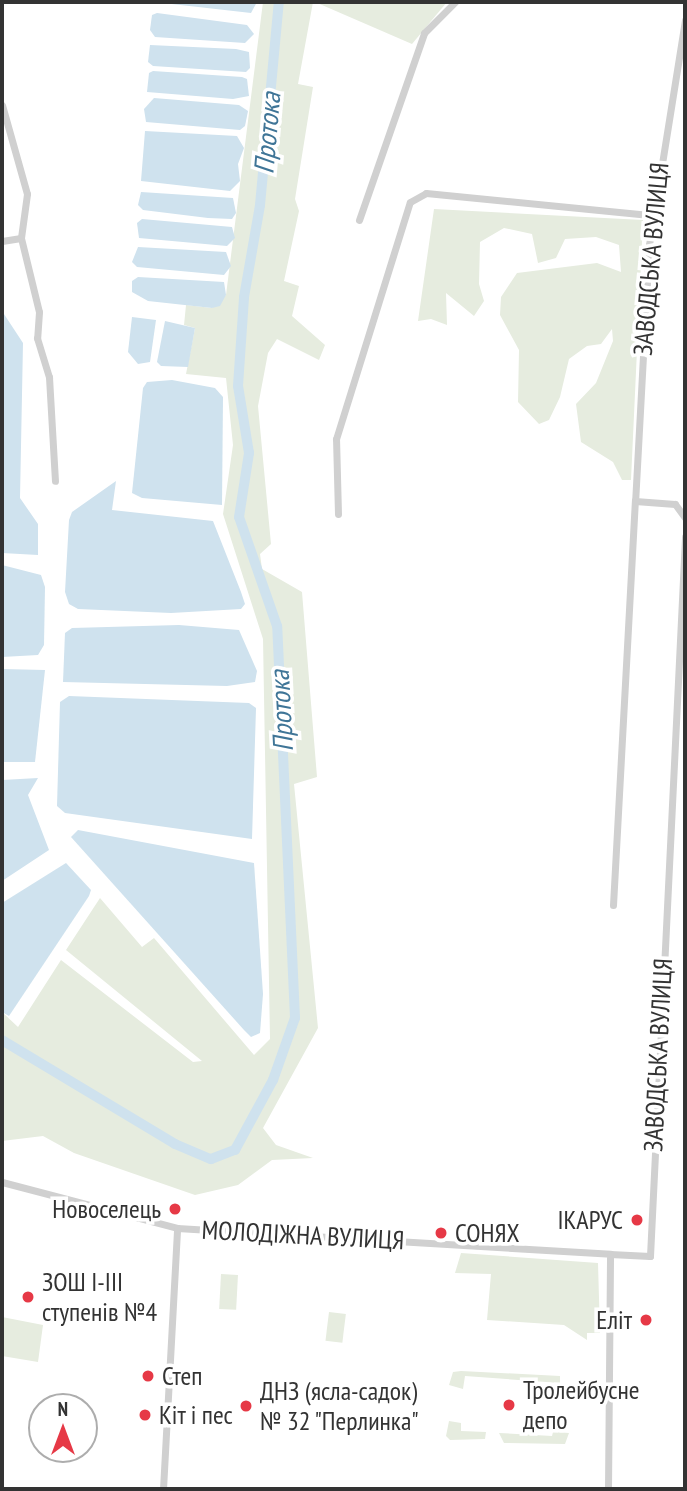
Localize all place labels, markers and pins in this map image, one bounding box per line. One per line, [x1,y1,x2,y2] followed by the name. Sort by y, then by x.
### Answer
[52,1193,161,1225] place label: Новоселець
[167,1201,183,1217] marker: Новоселець
[557,1204,623,1236] place label: ІКАРУС
[629,1212,645,1228] marker: ІКАРУС
[455,1217,520,1249] place label: СОНЯХ
[433,1225,449,1241] marker: СОНЯХ
[42,1266,157,1328] place label: ЗОШ І-ІІІ ступенів №4
[20,1289,36,1305] marker: ЗОШ І-ІІІ ступенів №4
[596,1304,632,1336] place label: Еліт
[638,1312,654,1328] marker: Еліт
[162,1360,203,1392] place label: Степ
[140,1368,156,1384] marker: Степ
[523,1374,639,1436] place label: Тролейбусне депо
[260,1375,420,1436] place label: ДНЗ (ясла-садок) № 32 "Перлинка"
[501,1397,517,1413] marker: Тролейбусне депо
[238,1398,254,1414] marker: ДНЗ (ясла-садок) № 32 "Перлинка"
[159,1399,233,1431] place label: Кіт і пес
[137,1407,153,1423] marker: Кіт і пес

